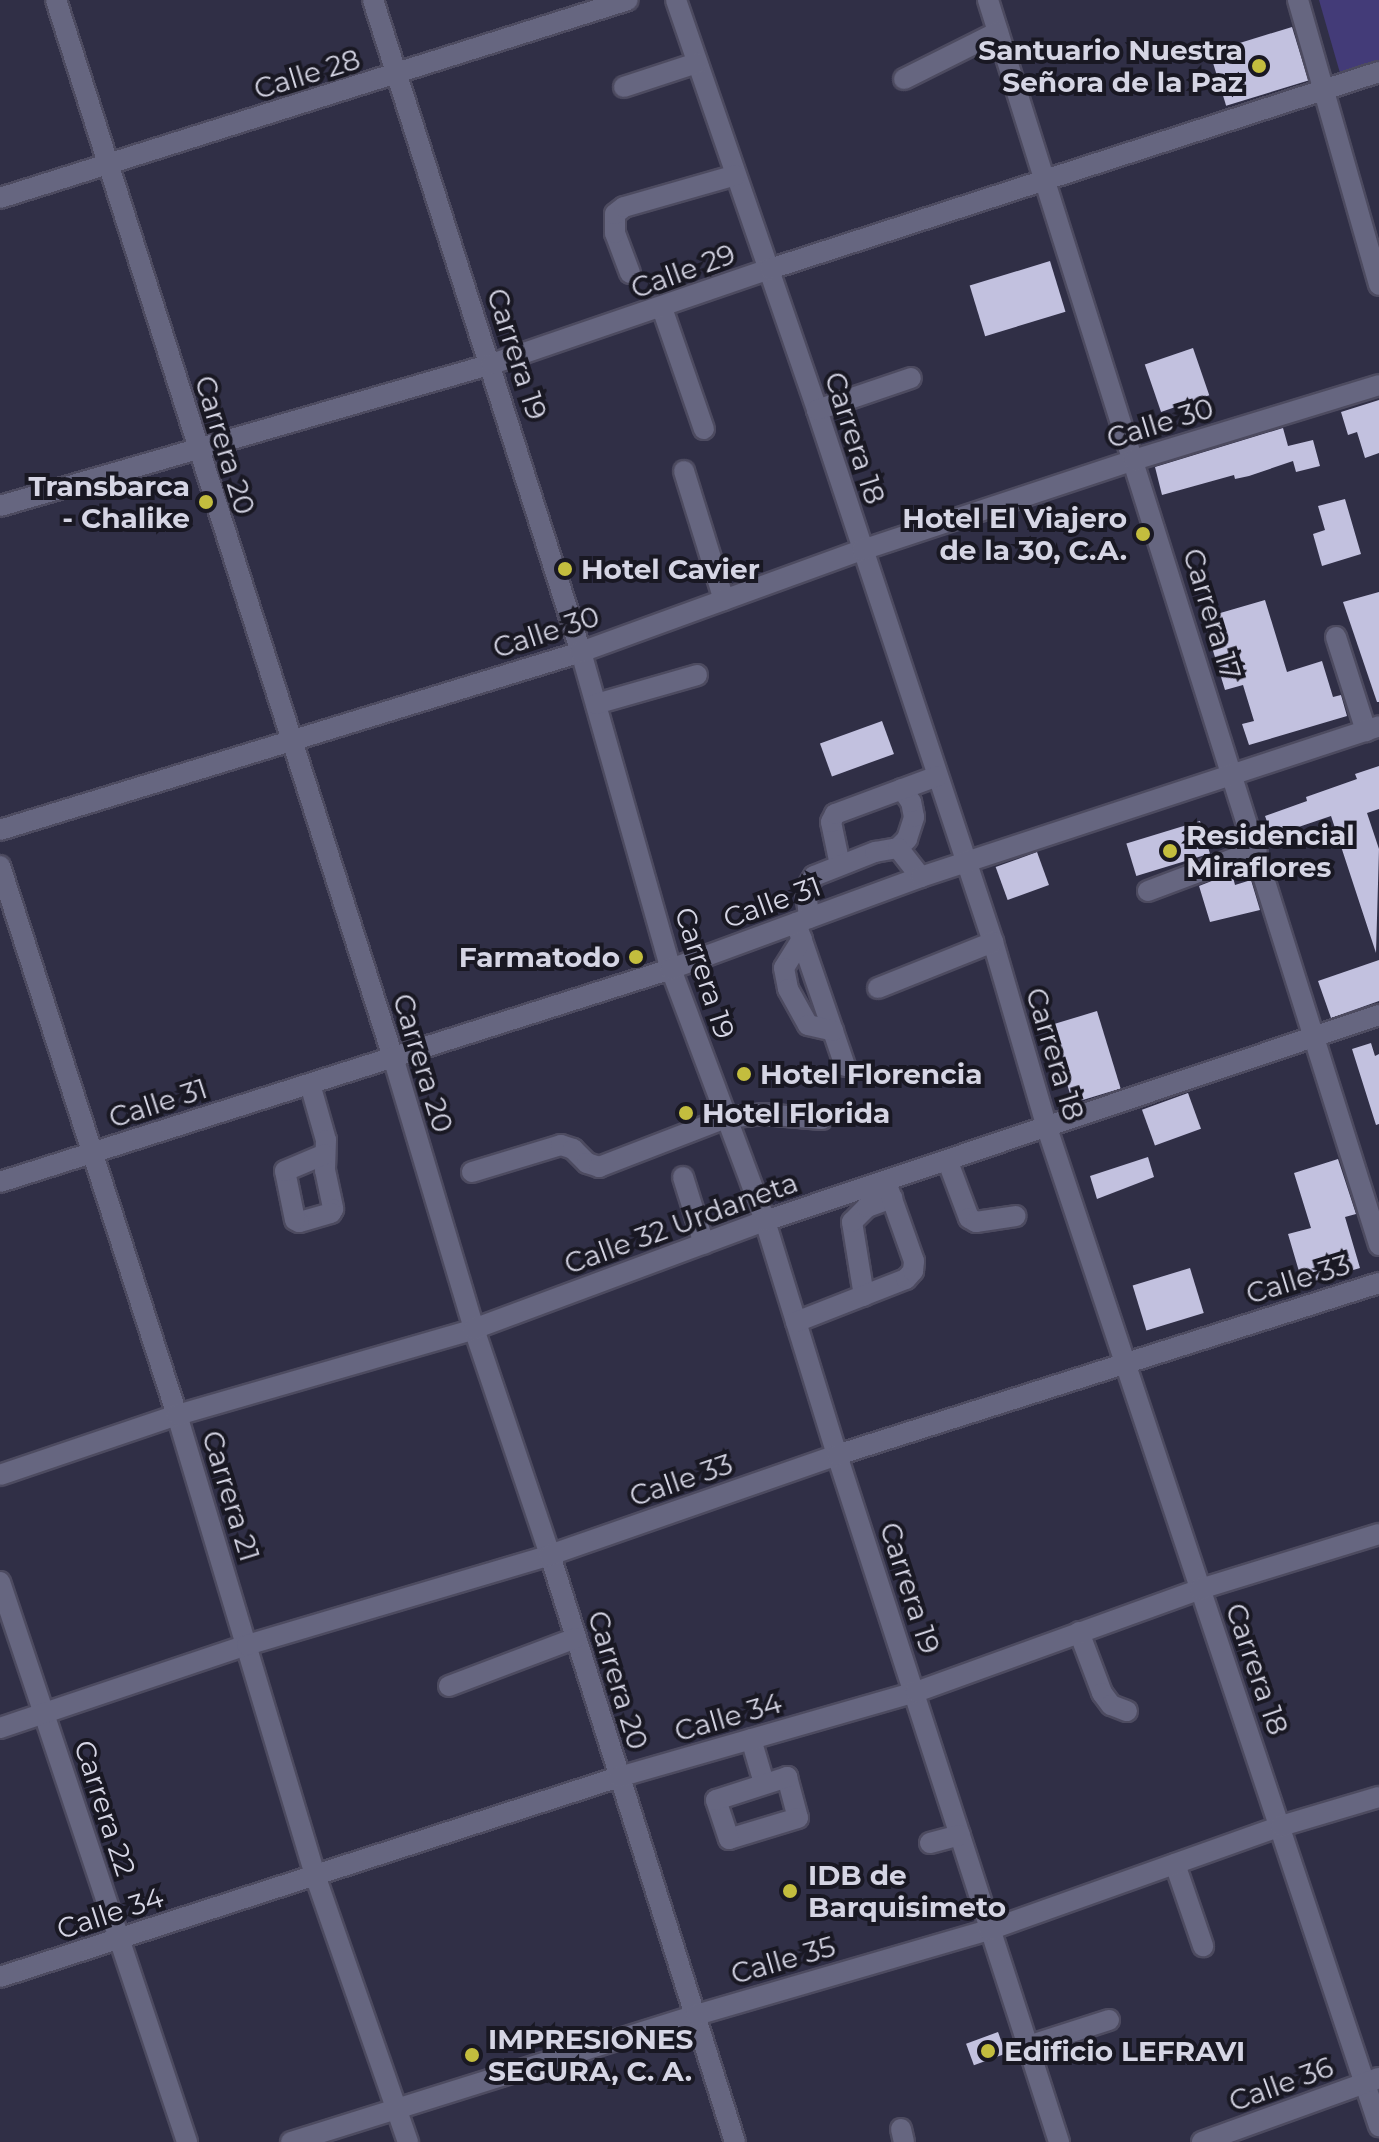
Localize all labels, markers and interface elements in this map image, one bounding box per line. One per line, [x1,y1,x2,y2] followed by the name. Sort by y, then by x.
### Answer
[978,33,1243,99] place label: Santuario Nuestra Señora de la Paz
[250,42,364,106] street label: Calle 28
[1250,57,1268,75] marker: Santuario Nuestra Señora de la Paz
[626,237,740,305] street label: Calle 29
[480,284,554,424] street label: Carrera 19
[818,368,892,508] street label: Carrera 18
[188,372,262,518] street label: Carrera 20
[1103,391,1217,455] street label: Calle 30
[29,469,190,535] place label: Transbarca - Chalike
[197,493,215,511] marker: Transbarca - Chalike
[902,501,1127,567] place label: Hotel El Viajero de la 30, C.A.
[1134,525,1152,543] marker: Hotel El Viajero de la 30, C.A.
[1176,544,1248,684] street label: Carrera 17
[581,552,760,586] place label: Hotel Cavier
[556,560,574,578] marker: Hotel Cavier
[489,599,603,665] street label: Calle 30
[1186,818,1355,884] place label: Residencial Miraflores
[1161,842,1179,860] marker: Residencial Miraflores
[719,869,825,935] street label: Calle 31
[668,903,742,1043] street label: Carrera 19
[459,940,620,974] place label: Farmatodo
[627,948,645,966] marker: Farmatodo
[1019,984,1091,1124] street label: Carrera 18
[386,990,460,1136] street label: Carrera 20
[760,1057,982,1091] place label: Hotel Florencia
[735,1065,753,1083] marker: Hotel Florencia
[105,1071,211,1135] street label: Calle 31
[702,1096,890,1130] place label: Hotel Florida
[677,1104,695,1122] marker: Hotel Florida
[560,1165,802,1281] street label: Calle 32 Urdaneta
[1242,1247,1354,1311] street label: Calle 33
[195,1427,267,1565] street label: Carrera 21
[625,1447,737,1513] street label: Calle 33
[873,1518,947,1658] street label: Carrera 19
[1219,1599,1295,1739] street label: Carrera 18
[581,1607,655,1753] street label: Carrera 20
[671,1686,785,1748] street label: Calle 34
[67,1736,143,1880] street label: Carrera 22
[808,1858,1006,1924] place label: IDB de Barquisimeto
[53,1880,167,1946] street label: Calle 34
[779,1880,801,1902] marker: IDB de Barquisimeto
[727,1929,839,1991] street label: Calle 35
[488,2022,693,2088] place label: IMPRESIONES SEGURA, C. A.
[1004,2034,1245,2068] place label: Edificio LEFRAVI
[979,2042,997,2060] marker: Edificio LEFRAVI
[463,2046,481,2064] marker: IMPRESIONES SEGURA, C. A.
[1224,2050,1338,2118] street label: Calle 36

